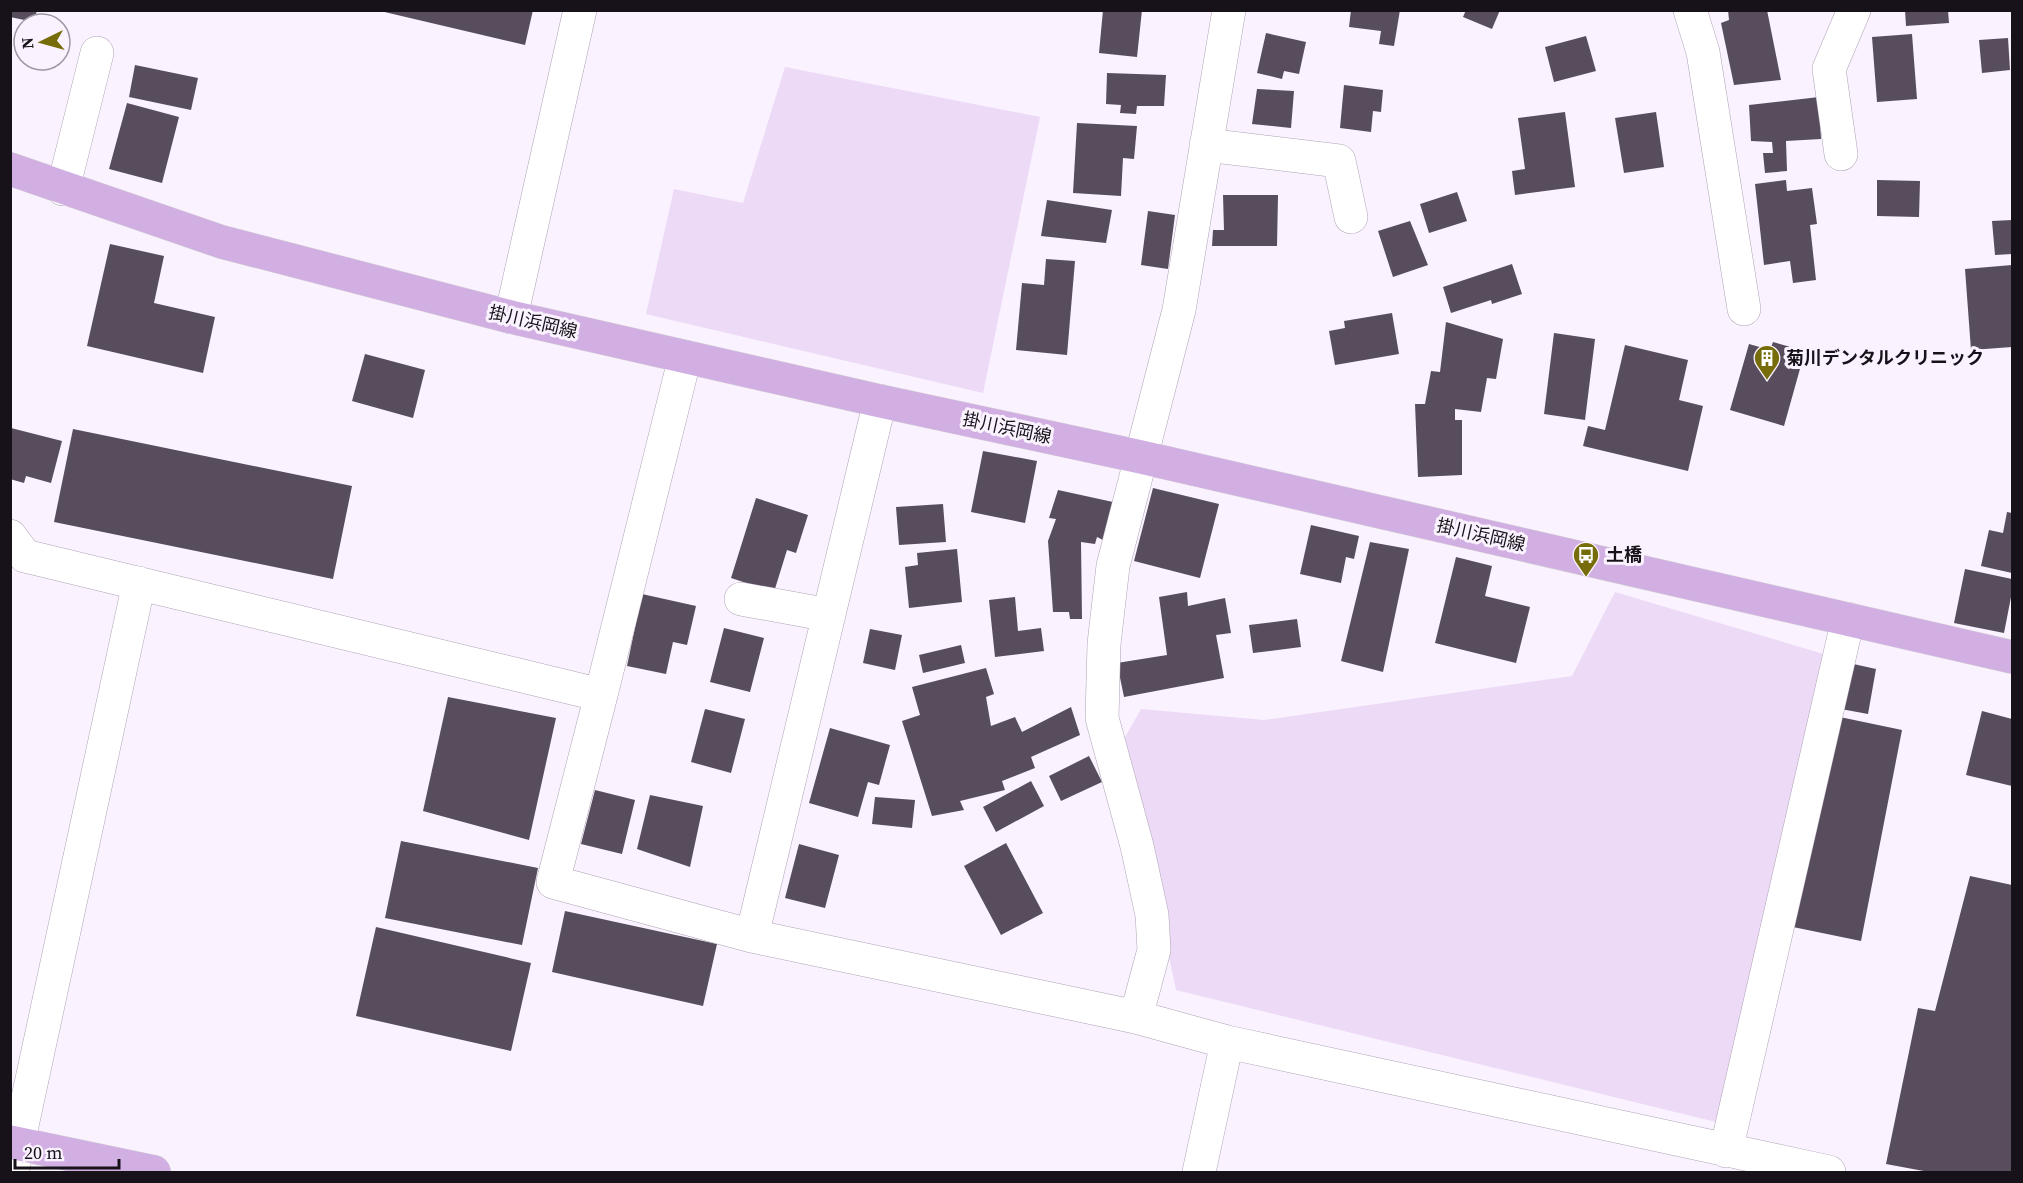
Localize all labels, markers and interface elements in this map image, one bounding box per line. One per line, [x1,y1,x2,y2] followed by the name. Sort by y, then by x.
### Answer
[12,12,72,72] north arrow
[16,36,39,50] text: N
[486,299,580,344] street label: 掛川浜岡線
[1752,343,1782,381] building icon: 菊川デンタルクリニック
[1786,345,1984,370] place label: 菊川デンタルクリニック
[960,406,1054,449] street label: 掛川浜岡線
[1434,512,1528,557] street label: 掛川浜岡線
[1571,540,1601,578] bus stop icon: 土橋
[1606,542,1642,567] place label: 土橋
[15,1132,118,1170] scale bar
[24,1140,62,1165] text: 20 m

